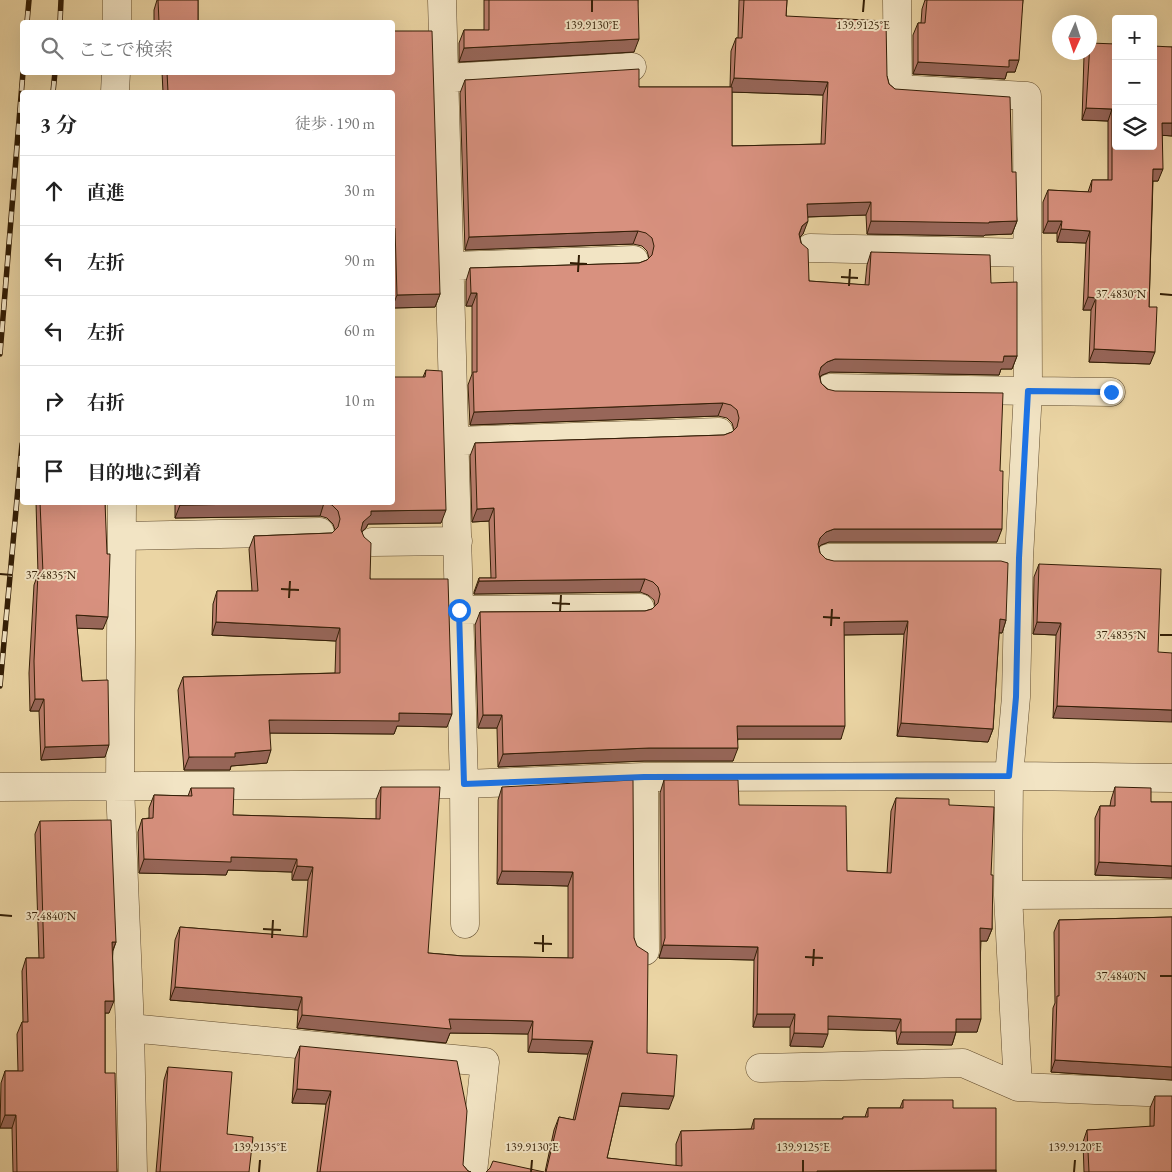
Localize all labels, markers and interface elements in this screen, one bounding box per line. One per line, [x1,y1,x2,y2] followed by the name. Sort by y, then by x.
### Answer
[1052,15,1097,60] north arrow
[1112,15,1157,150] map controls
[1112,15,1157,60] button: +
[565,17,619,33] text: 139.9130°E
[836,17,890,33] text: 139.9125°E
[20,20,395,75] search box
[38,34,66,62] icon: search
[78,37,173,62] text: ここで検索
[1112,60,1157,105] button: −
[1112,105,1157,150] button: layers
[40,111,77,138] text: 3 分
[295,113,375,134] text: 徒歩 · 190 m
[40,177,68,205] icon: ahead
[87,180,125,205] text: 直進
[344,180,375,201] text: 30 m
[40,247,68,275] icon: left
[87,250,125,275] text: 左折
[344,250,375,271] text: 90 m
[1096,286,1147,302] text: 37.4830°N
[40,317,68,345] icon: left
[87,320,125,345] text: 左折
[344,320,375,341] text: 60 m
[1100,381,1123,404] route end
[40,387,68,415] icon: right
[87,390,125,415] text: 右折
[344,390,375,411] text: 10 m
[40,457,68,485] icon: arrive
[87,460,201,485] text: 目的地に到着
[26,567,77,583] text: 37.4835°N
[448,599,471,622] route start
[1096,627,1147,643] text: 37.4835°N
[26,908,77,924] text: 37.4840°N
[1096,968,1147,984] text: 37.4840°N
[233,1139,287,1155] text: 139.9135°E
[505,1139,559,1155] text: 139.9130°E
[776,1139,830,1155] text: 139.9125°E
[1048,1139,1102,1155] text: 139.9120°E

